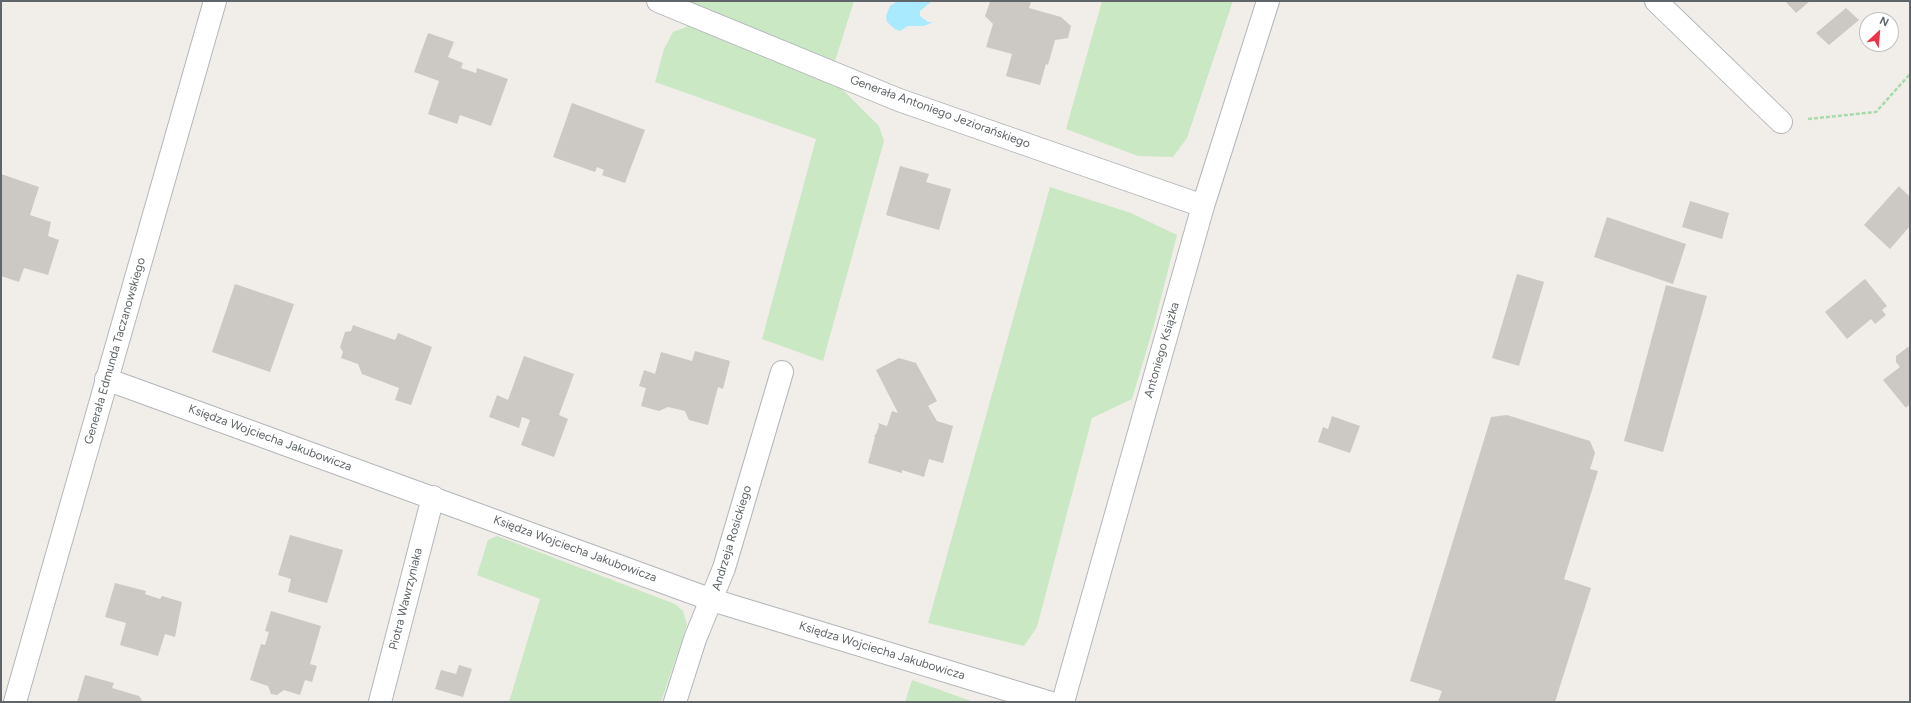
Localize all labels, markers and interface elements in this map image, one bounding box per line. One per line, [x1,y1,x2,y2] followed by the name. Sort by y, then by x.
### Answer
[1859,12,1899,52] north arrow
[1877,14,1891,29] text: N
[848,73,1032,151] street label: Generała Antoniego Jeziorańskiego
[81,256,149,446] street label: Generała Edmunda Taczanowskiego
[1141,301,1183,399] street label: Antoniego Książka
[186,402,354,474] street label: Księdza Wojciecha Jakubowicza
[709,484,755,592] street label: Andrzeja Rosickiego
[491,513,659,585] street label: Księdza Wojciecha Jakubowicza
[386,547,426,651] street label: Piotra Wawrzyniaka
[797,619,967,683] street label: Księdza Wojciecha Jakubowicza

